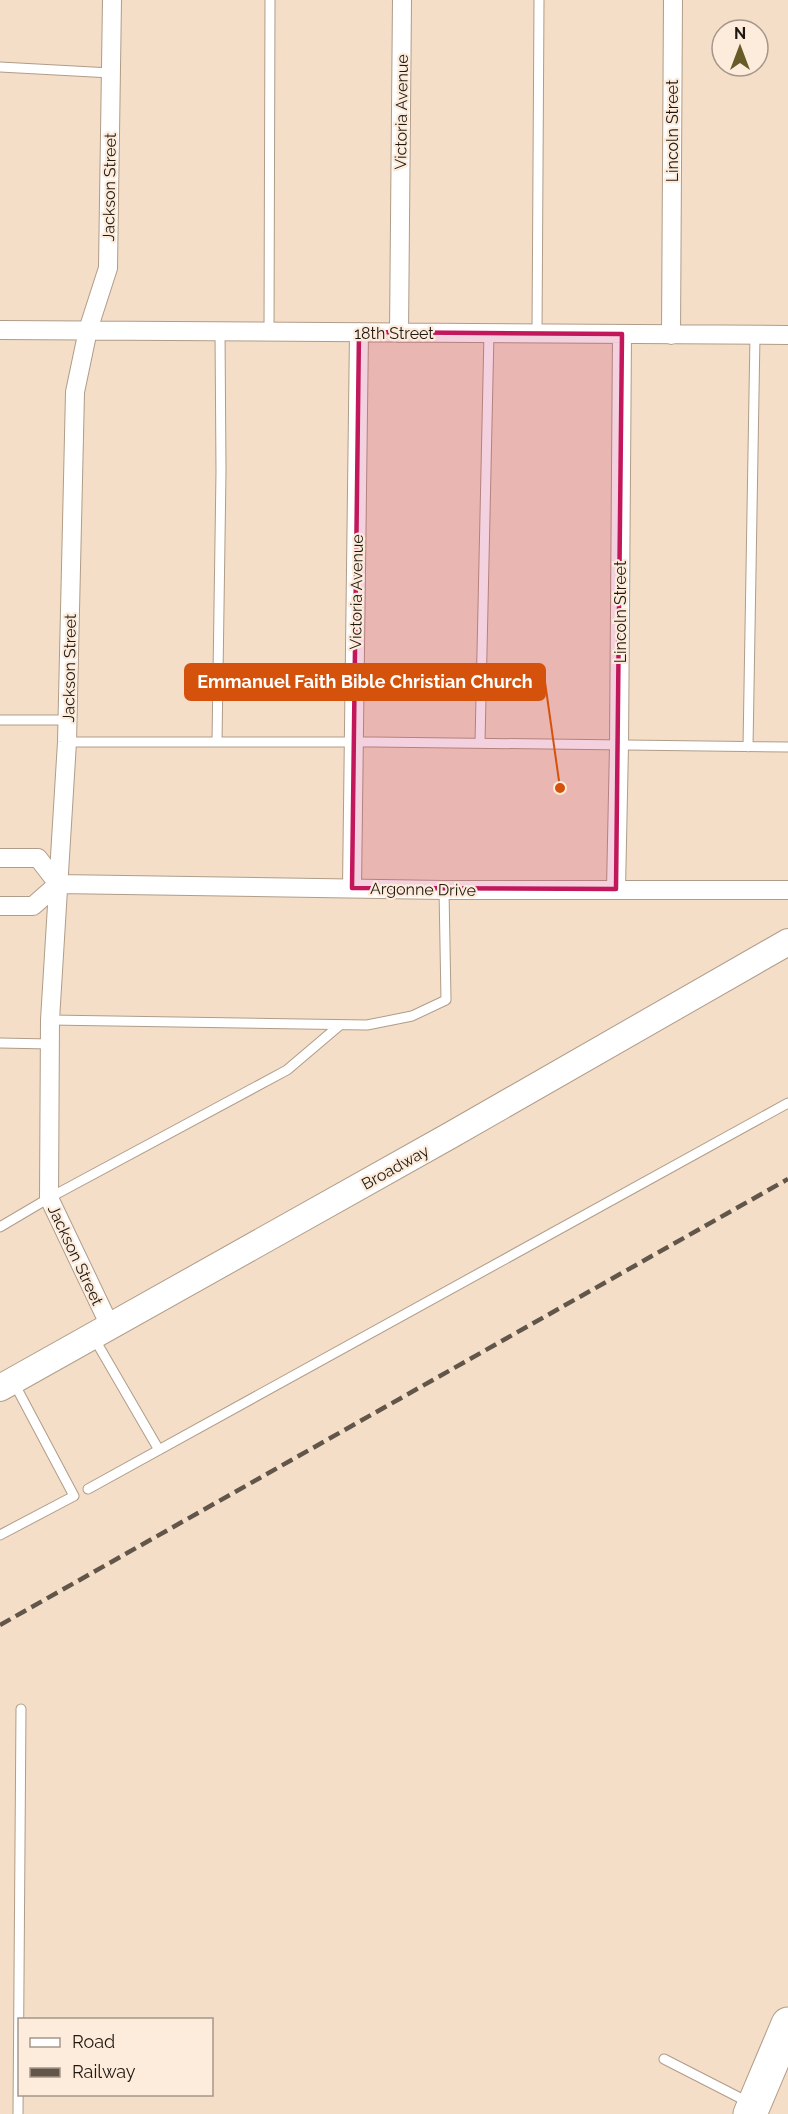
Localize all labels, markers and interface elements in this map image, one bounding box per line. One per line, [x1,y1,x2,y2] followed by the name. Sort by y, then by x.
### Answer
[710,18,770,78] north arrow
[734,24,746,43] text: N
[391,54,412,170] street label: Victoria Avenue
[663,79,682,182] street label: Lincoln Street
[99,132,120,241] street label: Jackson Street
[354,324,434,343] street label: 18th Street
[346,534,367,650] street label: Victoria Avenue
[611,560,630,663] street label: Lincoln Street
[59,613,80,722] street label: Jackson Street
[185,664,545,700] callout: Emmanuel Faith Bible Christian Church
[197,671,533,692] text: Emmanuel Faith Bible Christian Church
[370,879,476,900] street label: Argonne Drive
[358,1141,433,1194] street label: Broadway
[44,1202,107,1309] street label: Jackson Street
[18,2018,213,2096] legend
[72,2031,115,2052] text: Road
[72,2061,136,2082] text: Railway

